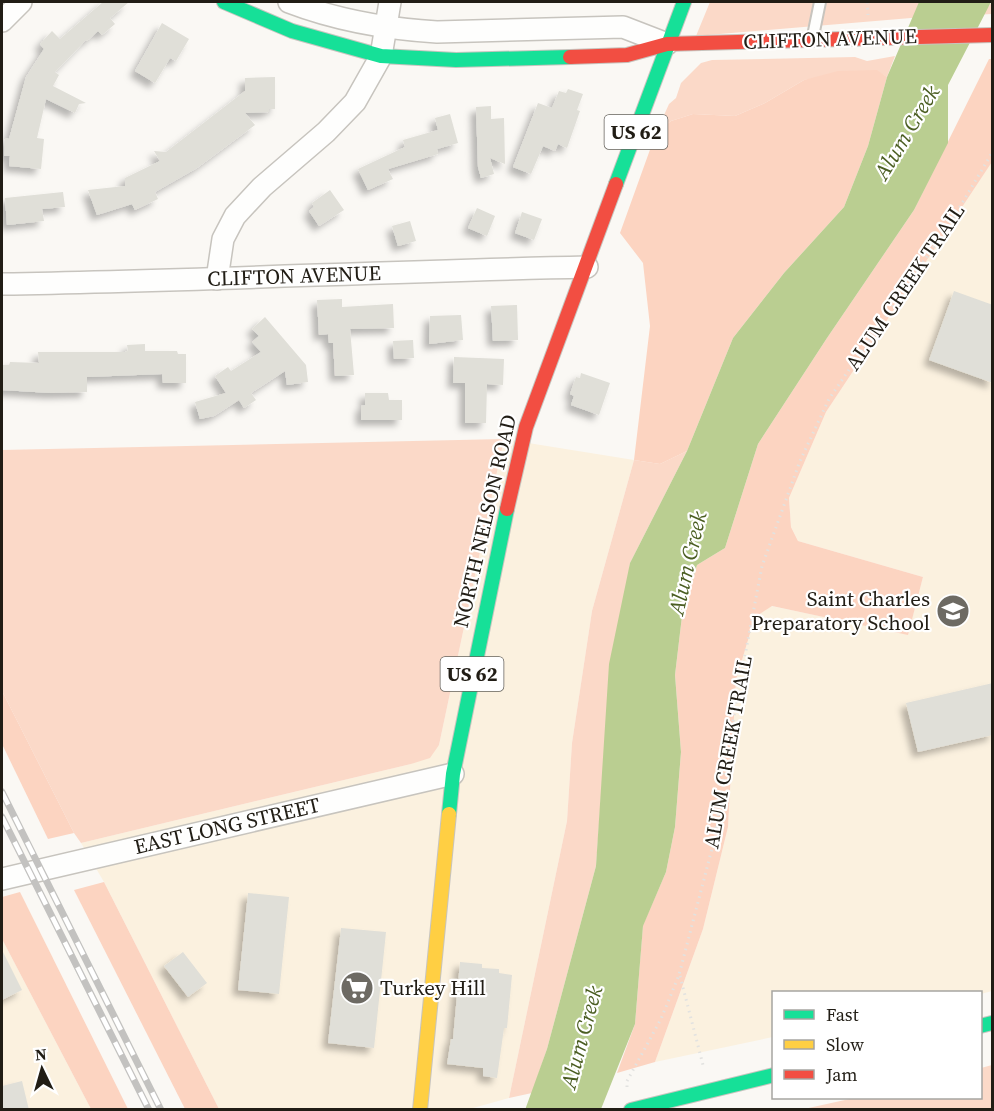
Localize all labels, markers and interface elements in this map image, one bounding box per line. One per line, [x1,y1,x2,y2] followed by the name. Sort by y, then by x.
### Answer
[743,21,917,56] street label: CLIFTON AVENUE
[865,79,946,187] water label: Alum Creek
[604,115,668,149] road number: US 62
[838,198,971,376] street label: ALUM CREEK TRAIL
[207,258,381,293] street label: CLIFTON AVENUE
[446,411,523,630] street label: NORTH NELSON ROAD
[660,508,714,620] water label: Alum Creek
[751,584,930,637] place label: Saint Charles Preparatory School
[935,593,971,629] school or university icon: Saint Charles Preparatory School
[696,653,759,851] street label: ALUM CREEK TRAIL
[440,657,504,691] road number: US 62
[131,790,323,861] street label: EAST LONG STREET
[339,970,375,1006] supermarket icon: Turkey Hill
[380,973,486,1002] place label: Turkey Hill
[552,982,609,1094] water label: Alum Creek
[772,991,982,1099] legend
[826,1002,859,1027] text: Fast
[826,1032,864,1057] text: Slow
[12,1039,72,1099] north arrow
[34,1043,48,1066] text: N
[825,1062,858,1087] text: Jam

